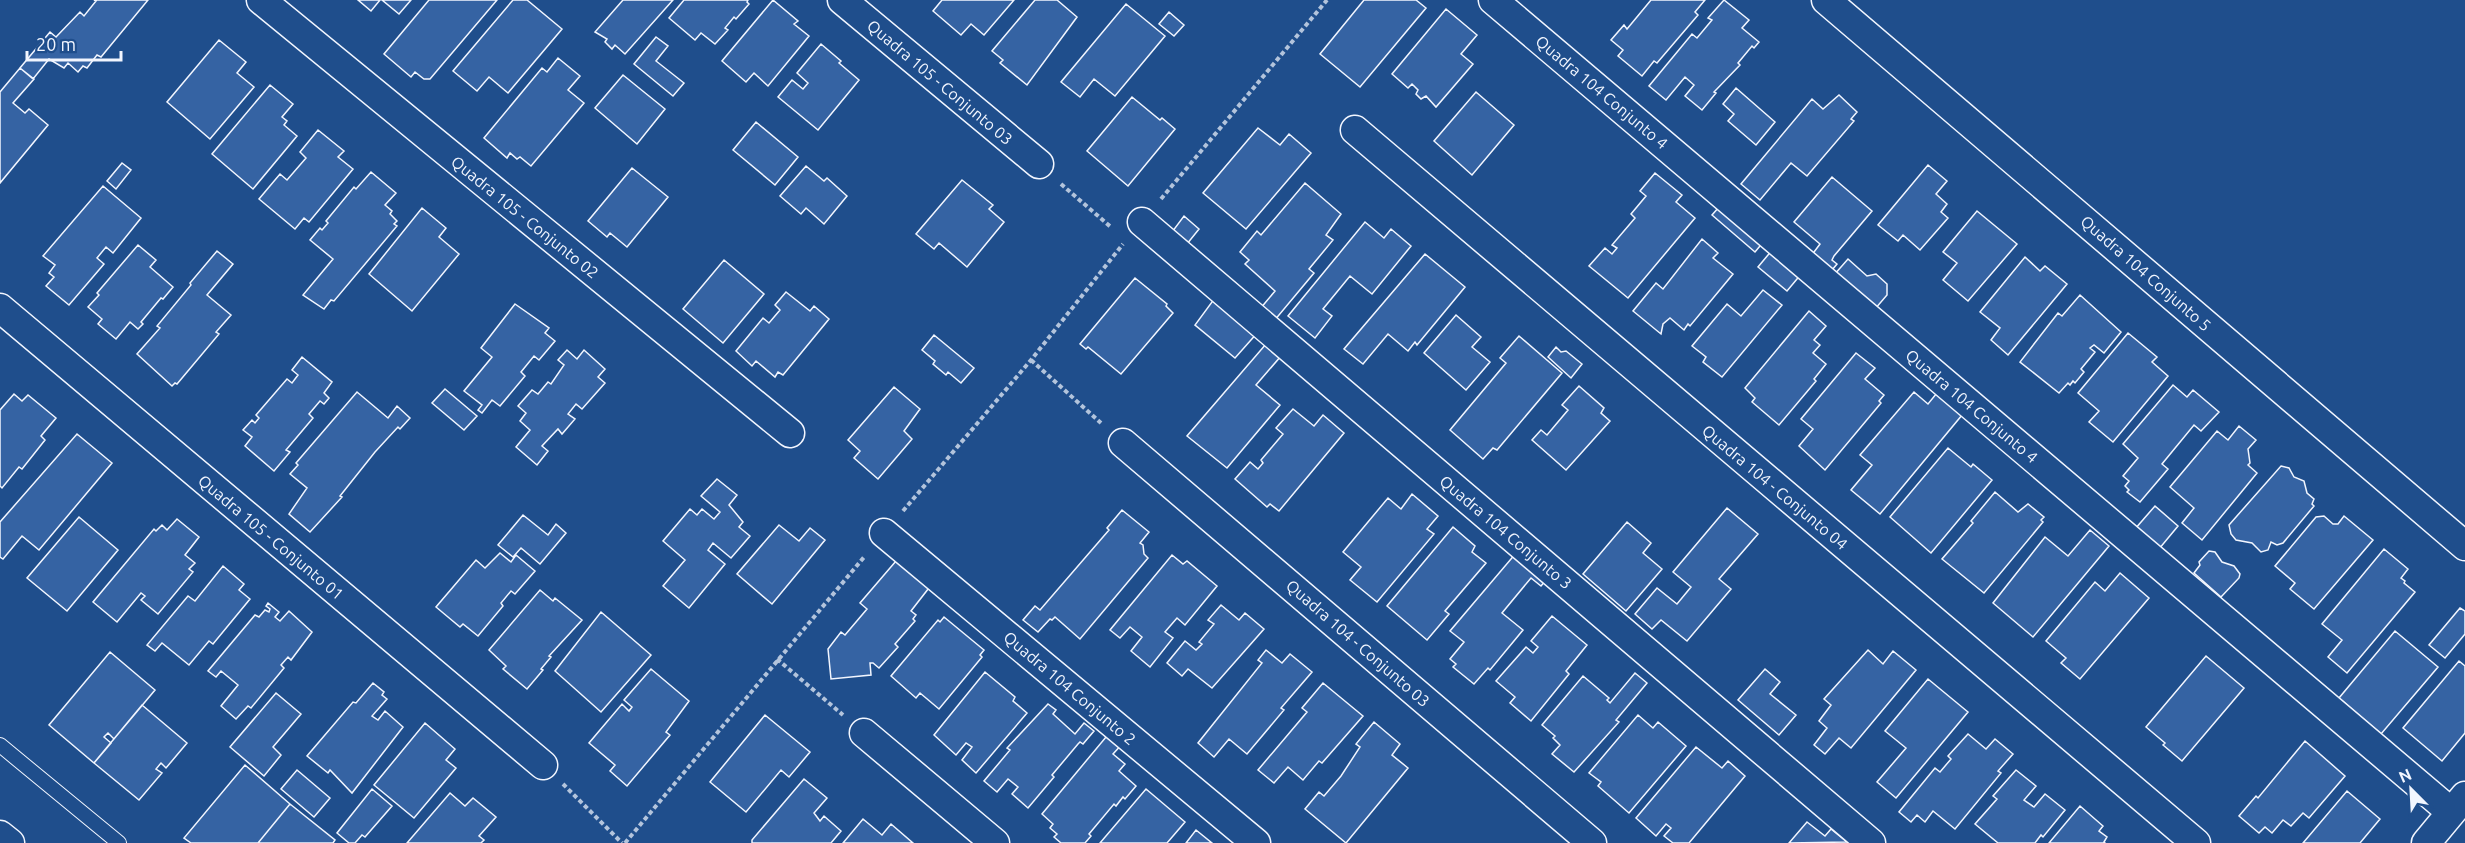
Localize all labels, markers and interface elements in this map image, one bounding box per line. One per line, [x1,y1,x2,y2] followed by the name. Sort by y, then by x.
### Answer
[864,16,1016,148] street label: Quadra 105 - Conjunto 03
[27,24,122,62] scale bar
[1532,32,1672,152] street label: Quadra 104 Conjunto 4
[36,34,76,54] text: 20 m
[448,152,602,282] street label: Quadra 105 - Conjunto 02
[2077,212,2215,334] street label: Quadra 104 Conjunto 5
[1902,346,2042,466] street label: Quadra 104 Conjunto 4
[1699,421,1851,553] street label: Quadra 104 - Conjunto 04
[195,471,347,603] street label: Quadra 105 - Conjunto 01
[1436,472,1576,592] street label: Quadra 104 Conjunto 3
[1283,576,1433,710] street label: Quadra 104 - Conjunto 03
[1000,628,1140,748] street label: Quadra 104 Conjunto 2
[2381,759,2441,819] north arrow
[2396,765,2414,786] text: N

